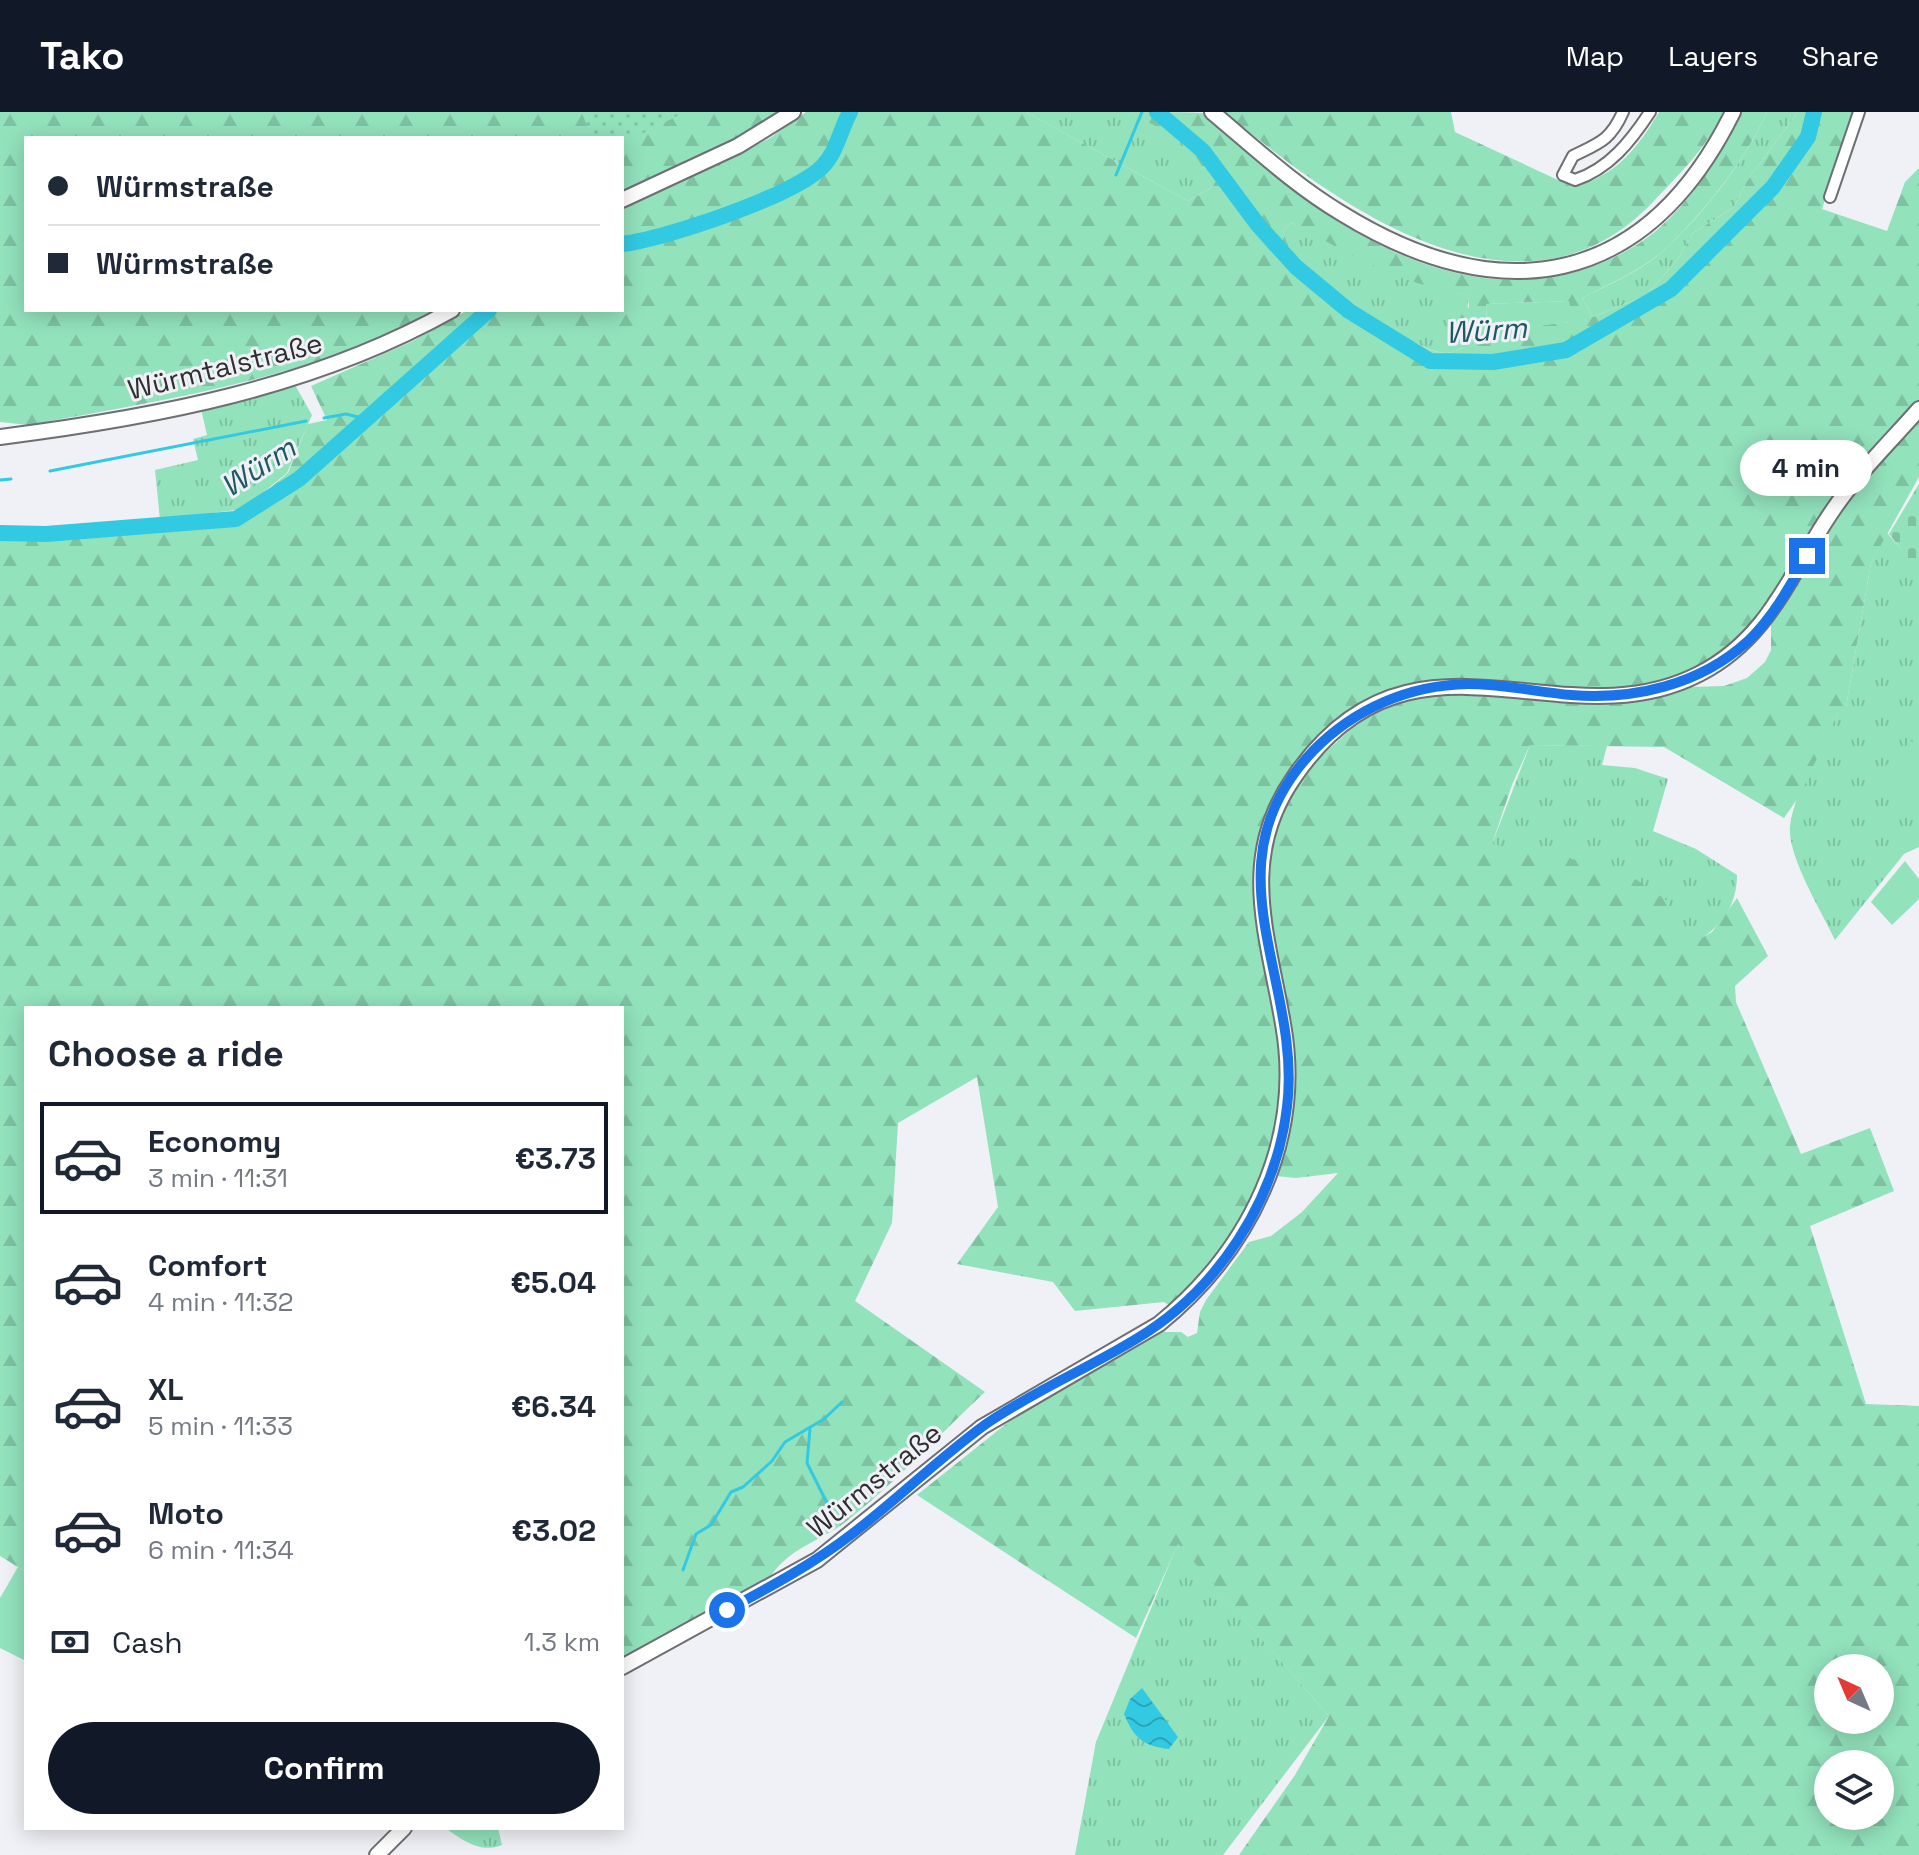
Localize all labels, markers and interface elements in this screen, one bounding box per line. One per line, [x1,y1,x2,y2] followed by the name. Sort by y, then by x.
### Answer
[40,32,125,80] text: Tako
[1566,38,1624,74] text: Map
[1668,38,1758,74] text: Layers
[1802,38,1879,74] text: Share
[96,167,274,206] text: Würmstraße
[96,244,274,283] text: Würmstraße
[1444,308,1529,352] water label: Würm
[124,324,326,408] street label: Würmtalstraße
[213,428,304,506] water label: Würm
[1741,440,1873,496] callout: 4 min
[1772,451,1840,485] text: 4 min
[1789,538,1825,574] route end
[48,1031,284,1077] text: Choose a ride
[52,1122,124,1194] icon: car
[148,1122,281,1161] text: Economy
[515,1139,596,1178] text: €3.73
[148,1161,288,1195] text: 3 min · 11:31
[52,1246,124,1318] icon: car
[148,1246,267,1285] text: Comfort
[511,1263,596,1302] text: €5.04
[148,1285,294,1319] text: 4 min · 11:32
[52,1370,124,1442] icon: car
[148,1370,184,1409] text: XL
[511,1387,596,1426] text: €6.34
[148,1409,293,1443] text: 5 min · 11:33
[799,1414,949,1546] street label: Würmstraße
[52,1494,124,1566] icon: car
[148,1494,224,1533] text: Moto
[512,1511,596,1550] text: €3.02
[148,1533,294,1567] text: 6 min · 11:34
[709,1592,745,1628] route start
[48,1620,92,1664] icon: cash
[112,1623,183,1662] text: Cash
[524,1625,600,1659] text: 1.3 km
[1814,1654,1894,1734] north arrow
[1814,1654,1894,1830] map controls
[48,1722,600,1814] button: Confirm
[1814,1750,1894,1830] button: layers

